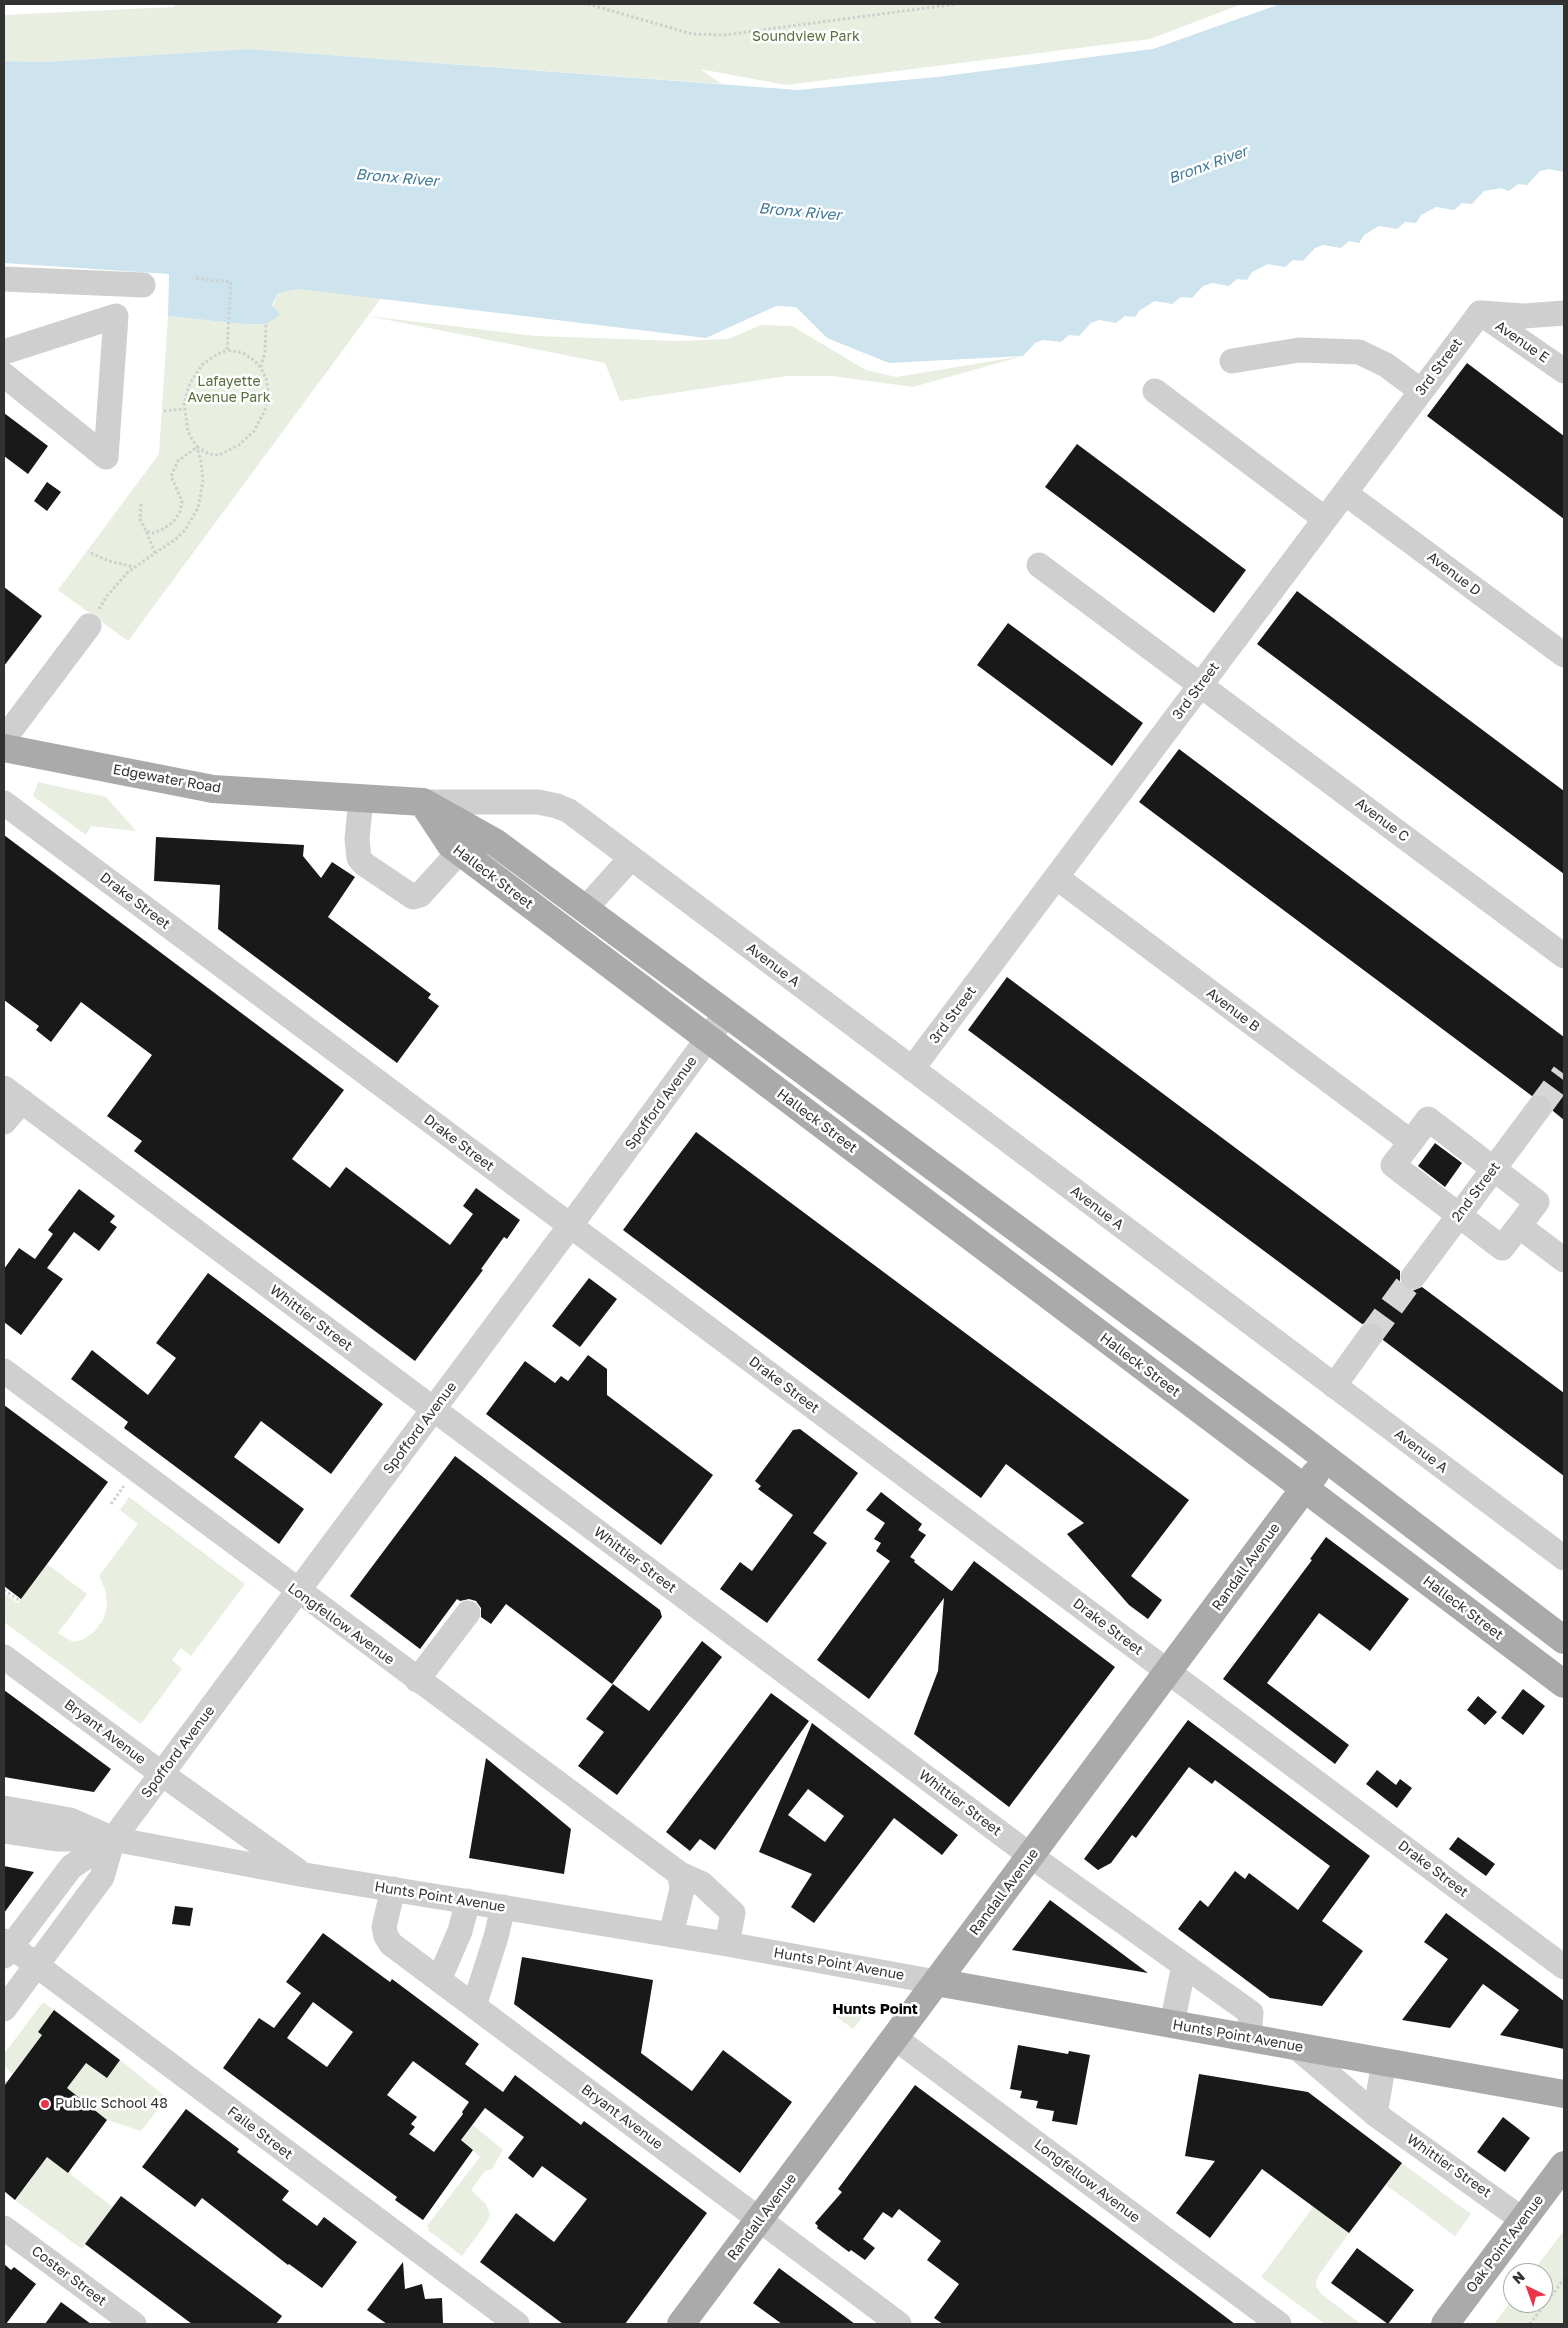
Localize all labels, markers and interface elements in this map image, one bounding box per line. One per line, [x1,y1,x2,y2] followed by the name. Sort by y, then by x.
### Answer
[752,29,860,45] park label: Soundview Park
[1166,142,1250,188] water label: Bronx River
[355,165,439,191] water label: Bronx River
[758,199,842,225] water label: Bronx River
[1492,317,1552,367] street label: Avenue E
[1412,335,1466,399] street label: 3rd Street
[187,374,271,407] park label: Lafayette Avenue Park
[1424,548,1484,600] street label: Avenue D
[1169,659,1223,723] street label: 3rd Street
[112,761,222,797] street label: Edgewater Road
[1352,795,1412,845] street label: Avenue C
[450,841,536,913] street label: Halleck Street
[97,869,173,933] street label: Drake Street
[743,940,803,990] street label: Avenue A
[926,983,980,1047] street label: 3rd Street
[1203,985,1263,1035] street label: Avenue B
[621,1053,701,1153] street label: Spofford Avenue
[774,1085,860,1157] street label: Halleck Street
[421,1111,497,1175] street label: Drake Street
[1448,1159,1504,1225] street label: 2nd Street
[1067,1183,1127,1233] street label: Avenue A
[266,1281,356,1355] street label: Whittier Street
[1097,1329,1183,1401] street label: Halleck Street
[746,1353,822,1417] street label: Drake Street
[380,1379,460,1477] street label: Spofford Avenue
[1391,1426,1451,1476] street label: Avenue A
[1209,1520,1283,1614] street label: Randall Avenue
[590,1523,680,1597] street label: Whittier Street
[1420,1572,1506,1644] street label: Halleck Street
[284,1580,398,1668] street label: Longfellow Avenue
[1070,1595,1146,1659] street label: Drake Street
[61,1696,149,1768] street label: Bryant Avenue
[138,1703,218,1801] street label: Spofford Avenue
[915,1766,1005,1840] street label: Whittier Street
[1395,1837,1471,1901] street label: Drake Street
[966,1845,1042,1939] street label: Randall Avenue
[373,1878,507,1916] street label: Hunts Point Avenue
[772,1944,906,1984] street label: Hunts Point Avenue
[832,2000,918,2018] district label: Hunts Point
[1171,2016,1305,2056] street label: Hunts Point Avenue
[578,2081,666,2153] street label: Bryant Avenue
[55,2096,168,2112] place label: Public School 48
[39,2098,51,2110] marker: Public School 48
[224,2103,296,2163] street label: Faile Street
[1404,2131,1494,2201] street label: Whittier Street
[1031,2136,1143,2226] street label: Longfellow Avenue
[724,2170,800,2264] street label: Randall Avenue
[1463,2192,1547,2296] street label: Oak Point Avenue
[28,2242,110,2310] street label: Coster Street
[1503,2263,1553,2313] north arrow
[1509,2267,1528,2287] text: N

